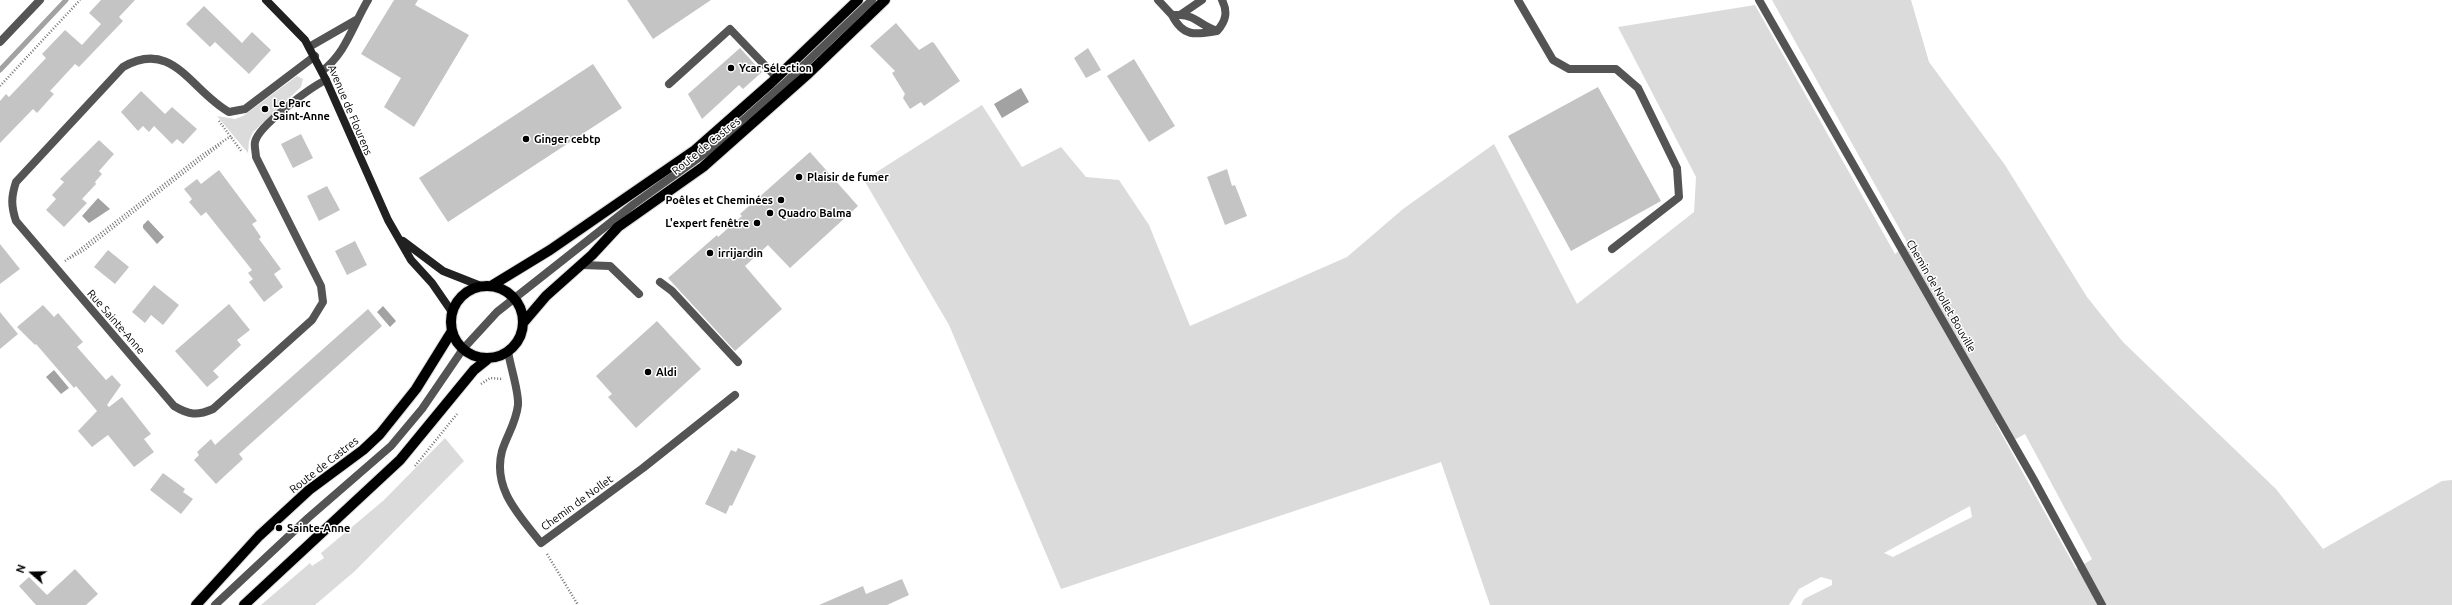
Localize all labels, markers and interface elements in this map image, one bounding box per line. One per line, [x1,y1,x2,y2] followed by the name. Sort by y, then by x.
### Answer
[739,61,812,75] place label: Ycar Sélection
[325,63,375,157] street label: Avenue de Flourens
[726,63,736,73] marker: Ycar Sélection
[273,96,330,122] place label: Le Parc Saint-Anne
[260,104,270,114] marker: Le Parc Saint-Anne
[669,114,743,178] street label: Route de Castres
[534,132,600,146] place label: Ginger cebtp
[521,134,531,144] marker: Ginger cebtp
[807,170,889,184] place label: Plaisir de fumer
[794,172,804,182] marker: Plaisir de fumer
[665,193,773,207] place label: Poêles et Cheminées
[776,195,786,205] marker: Poêles et Cheminées
[778,206,851,220] place label: Quadro Balma
[765,208,775,218] marker: Quadro Balma
[665,216,749,230] place label: L'expert fenêtre
[752,218,762,228] marker: L'expert fenêtre
[1903,237,1979,355] street label: Chemin de Nollet Bouville
[718,246,763,260] place label: irrijardin
[705,248,715,258] marker: irrijardin
[84,287,148,357] street label: Rue Sainte-Anne
[656,365,677,379] place label: Aldi
[643,367,653,377] marker: Aldi
[287,434,361,496] street label: Route de Castres
[539,473,615,533] street label: Chemin de Nollet
[287,521,350,535] place label: Sainte-Anne
[274,523,284,533] marker: Sainte-Anne
[12,553,52,593] north arrow
[14,563,28,575] text: N

